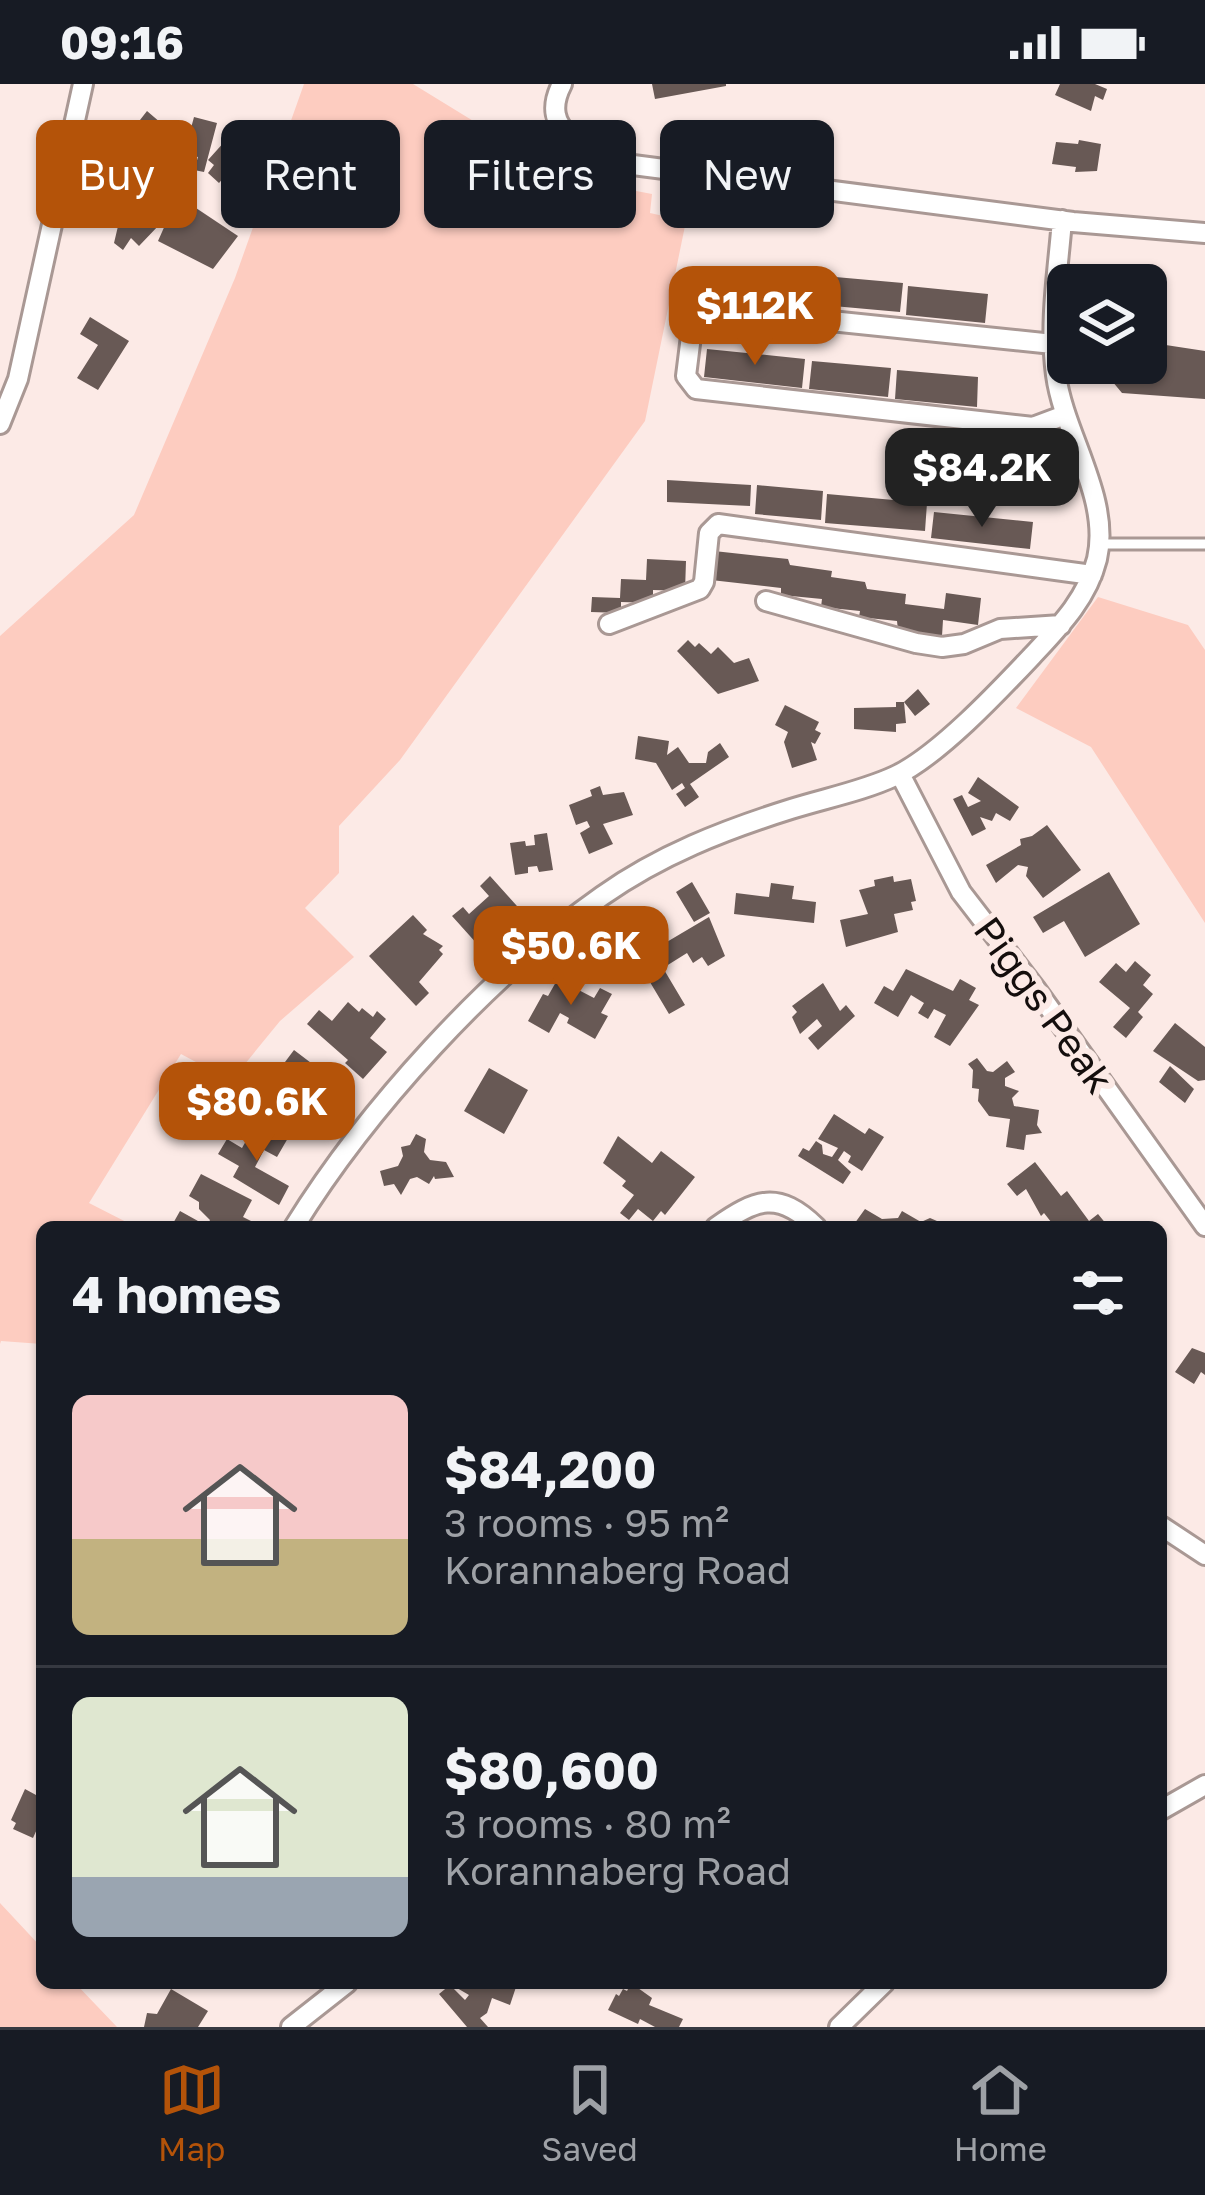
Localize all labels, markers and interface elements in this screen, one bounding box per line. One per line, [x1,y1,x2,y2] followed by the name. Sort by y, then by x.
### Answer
[60,15,184,69] text: 09:16
[36,120,197,228] chip: Buy
[221,120,400,228] chip: Rent
[424,120,636,228] chip: Filters
[660,120,834,228] chip: New
[1047,264,1167,384] map controls
[1047,264,1167,384] button: layers
[671,266,839,368] pin: $112K
[696,281,814,328] text: $112K
[884,428,1080,530] pin: $84.2K
[912,443,1052,490] text: $84.2K
[473,906,669,1008] pin: $50.6K
[965,907,1124,1102] street label: Piggs Peak
[501,921,641,968] text: $50.6K
[159,1062,355,1164] pin: $80.6K
[186,1077,328,1124] text: $80.6K
[1065,1260,1131,1326] icon: filters
[72,1263,281,1324] text: 4 homes
[444,1438,656,1499] text: $84,200
[168,1443,312,1587] icon: home
[444,1499,729,1546] text: 3 rooms · 95 m²
[444,1546,791,1593] text: Korannaberg Road
[444,1739,659,1800] text: $80,600
[168,1745,312,1889] icon: home
[444,1800,731,1847] text: 3 rooms · 80 m²
[444,1847,791,1894] text: Korannaberg Road
[158,2057,225,2168] tab: Map
[541,2057,638,2168] tab: Saved
[954,2057,1047,2168] tab: Home

